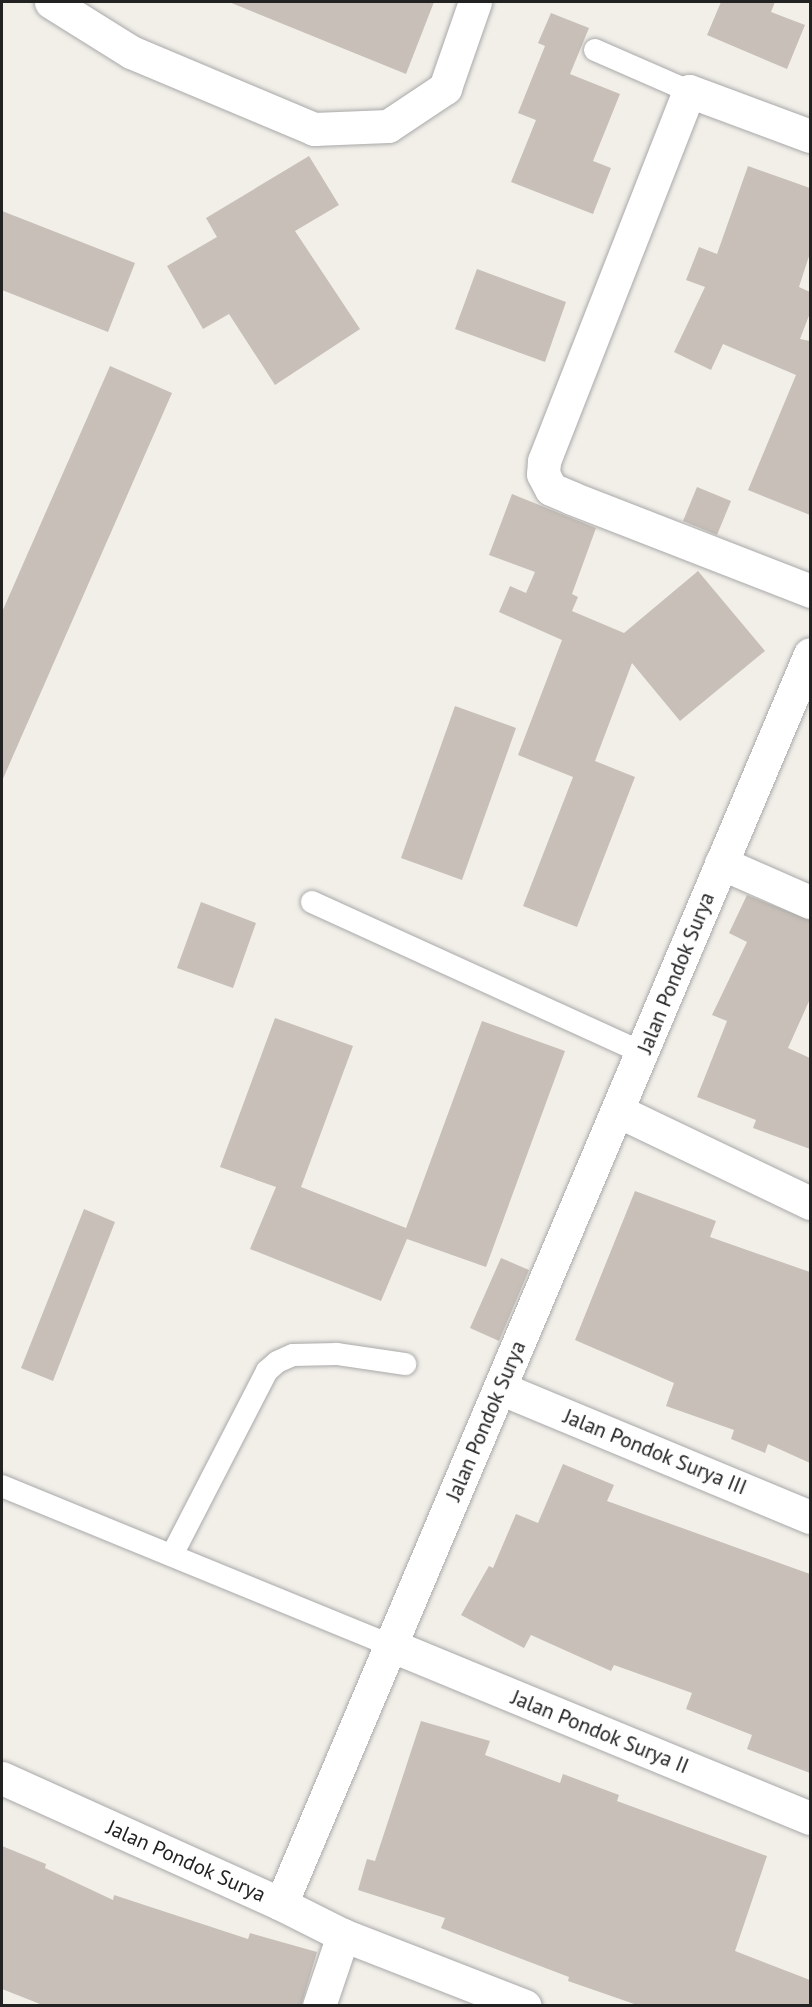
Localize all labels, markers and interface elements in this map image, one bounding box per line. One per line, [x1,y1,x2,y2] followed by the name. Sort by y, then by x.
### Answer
[632,889,720,1057] street label: Jalan Pondok Surya
[441,1337,531,1505] street label: Jalan Pondok Surya
[559,1404,751,1500] street label: Jalan Pondok Surya III
[507,1685,693,1779] street label: Jalan Pondok Surya II
[102,1815,270,1907] street label: Jalan Pondok Surya

